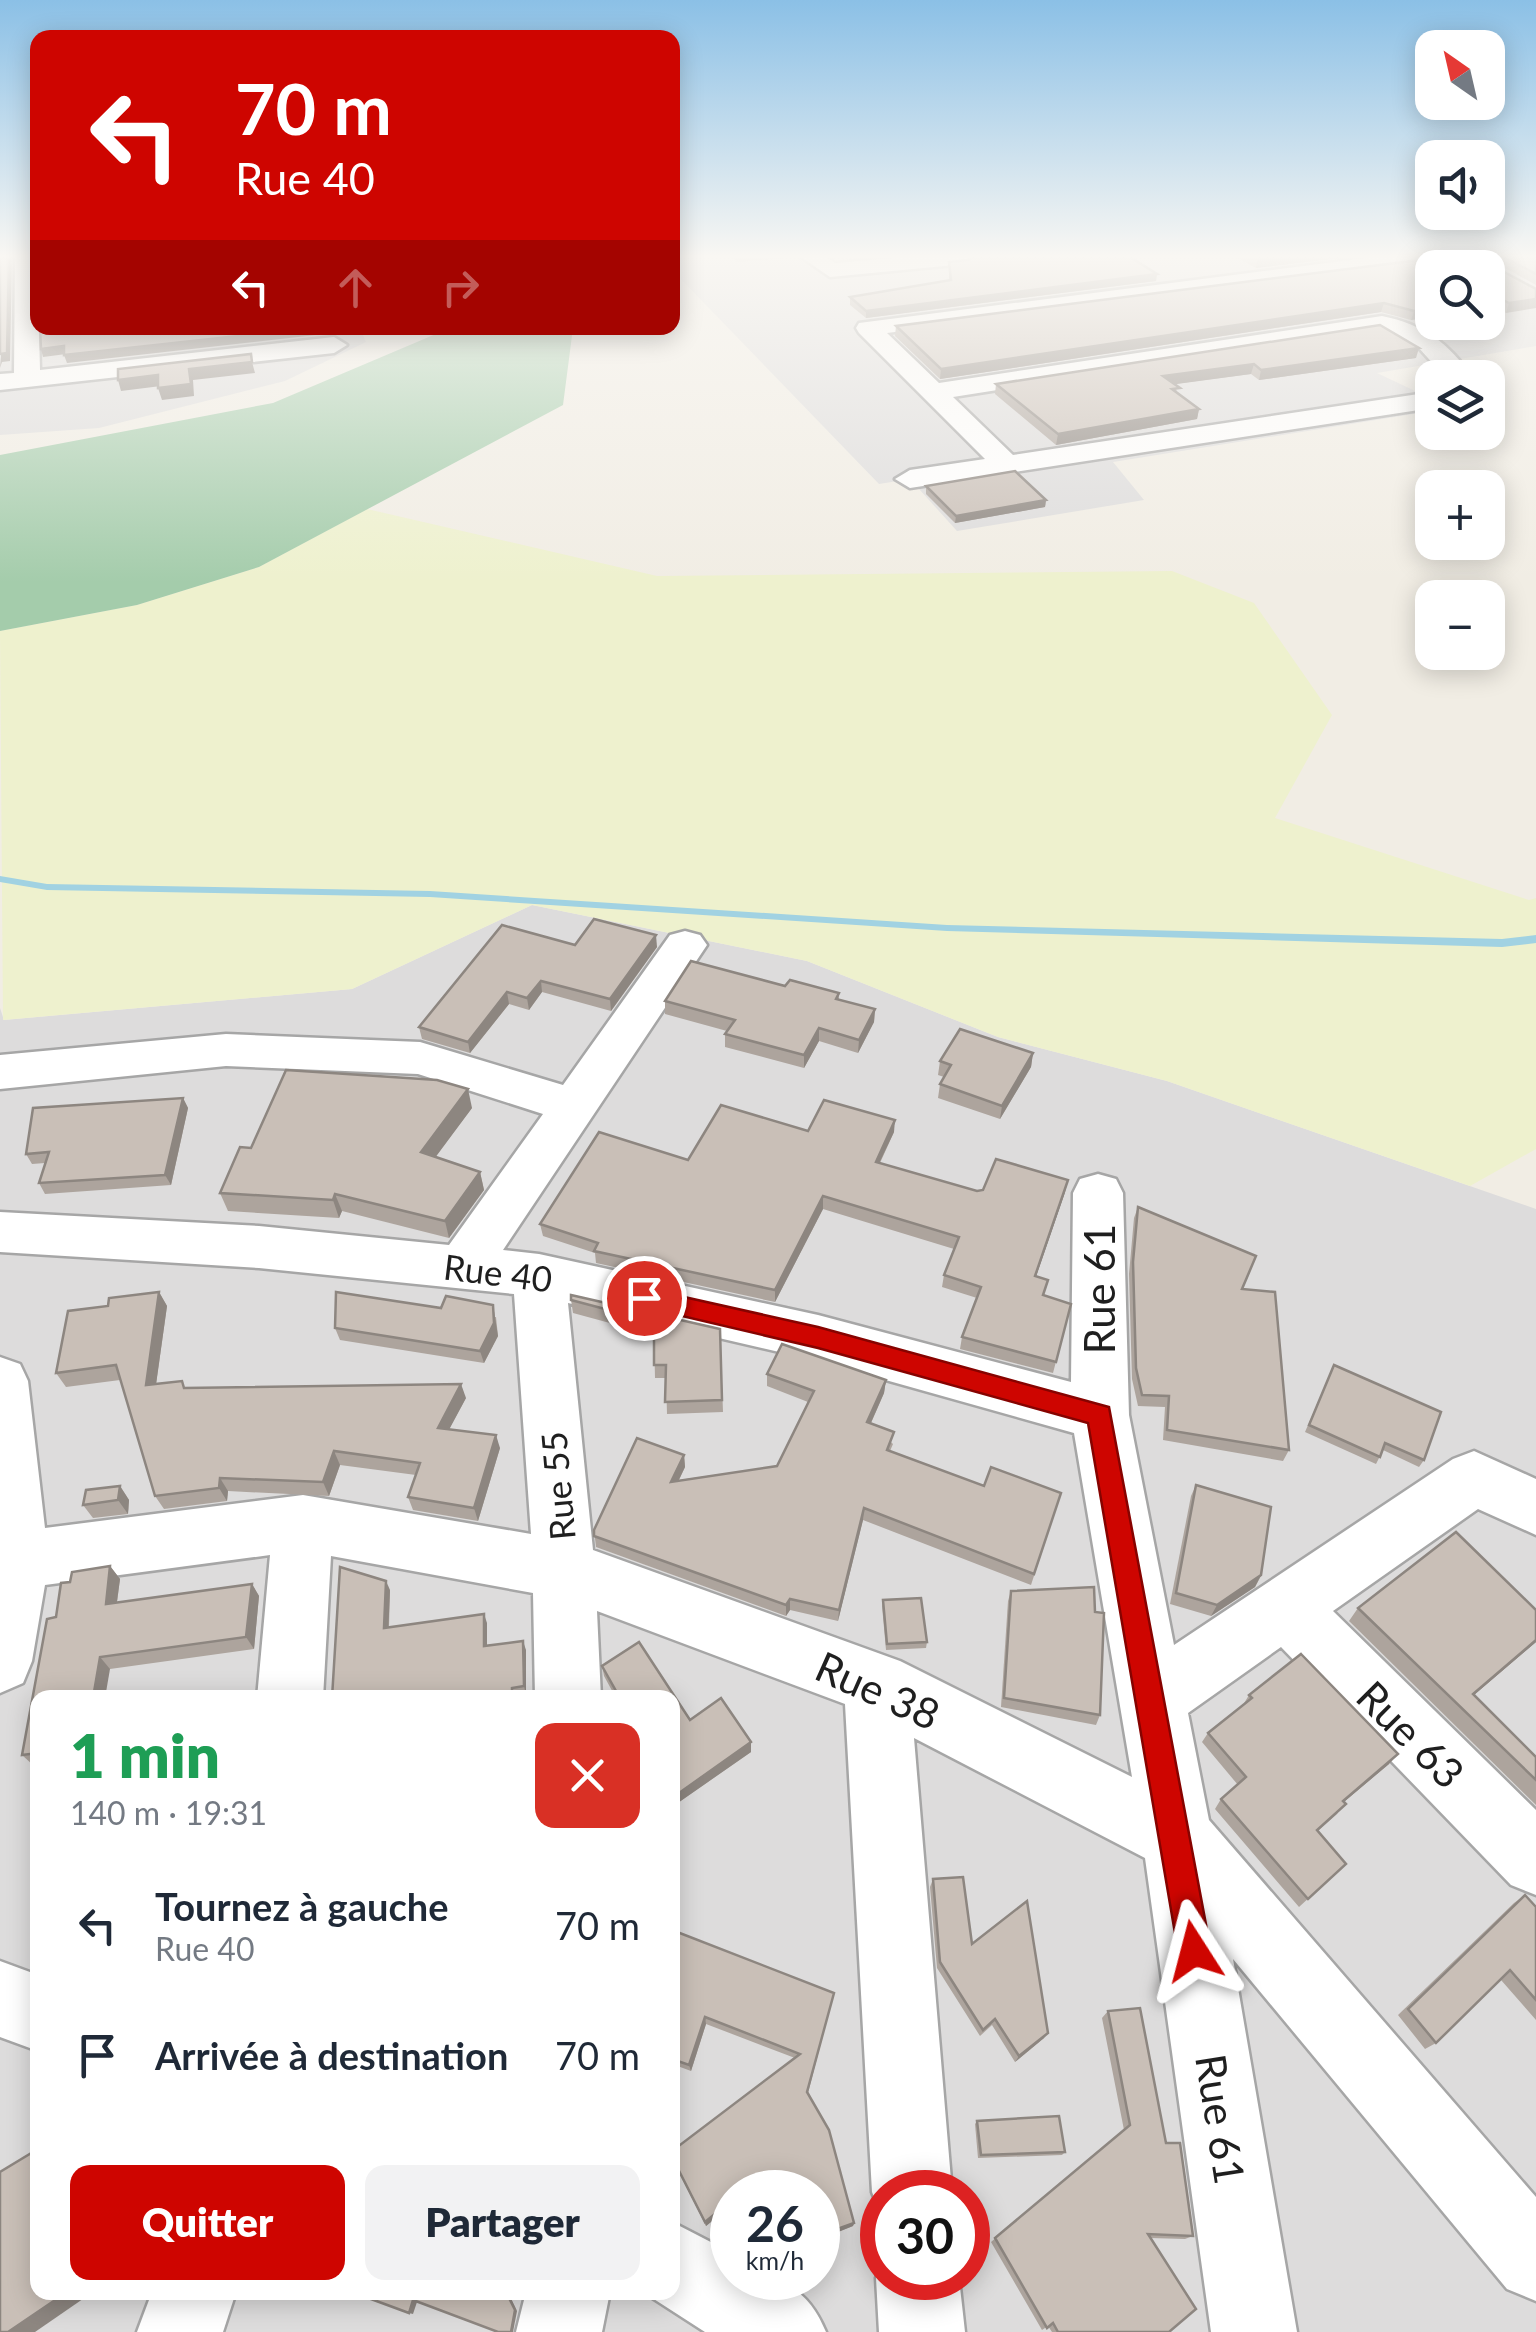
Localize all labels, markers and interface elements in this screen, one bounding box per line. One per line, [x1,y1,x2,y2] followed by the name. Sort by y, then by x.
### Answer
[1415,30,1505,120] north arrow
[1415,30,1505,670] map controls
[235,66,392,150] text: 70 m
[70,70,200,200] icon: left
[1415,140,1505,230] button: sound
[235,151,375,205] text: Rue 40
[1415,250,1505,340] button: search
[223,260,278,315] icon: left
[328,260,383,315] icon: ahead
[433,260,488,315] icon: right
[1415,360,1505,450] button: layers
[1415,470,1505,560] button: +
[1415,580,1505,670] button: −
[1074,1224,1124,1354] street label: Rue 61
[441,1245,555,1299] street label: Rue 40
[602,1256,687,1341] pin
[617,1271,672,1326] icon: arrive
[531,1430,583,1542] street label: Rue 55
[808,1641,948,1739] street label: Rue 38
[1347,1670,1475,1798] street label: Rue 63
[70,1719,220,1791] text: 1 min
[535,1723,640,1828] button: close
[70,1793,267,1832] text: 140 m · 19:31
[155,1883,448,1929] text: Tournez à gauche
[70,1898,125,1953] icon: left
[1142,1899,1246,2003] position arrow
[555,1902,640,1948] text: 70 m
[155,1929,254,1968] text: Rue 40
[70,2028,125,2083] icon: arrive
[155,2032,508,2078] text: Arrivée à destination
[555,2032,640,2078] text: 70 m
[1186,2051,1256,2187] street label: Rue 61
[70,2165,345,2280] button: Quitter
[365,2165,640,2280] button: Partager
[860,2170,990,2300] speed limit sign: 30
[746,2193,804,2253] text: 26
[746,2245,804,2275] text: km/h

